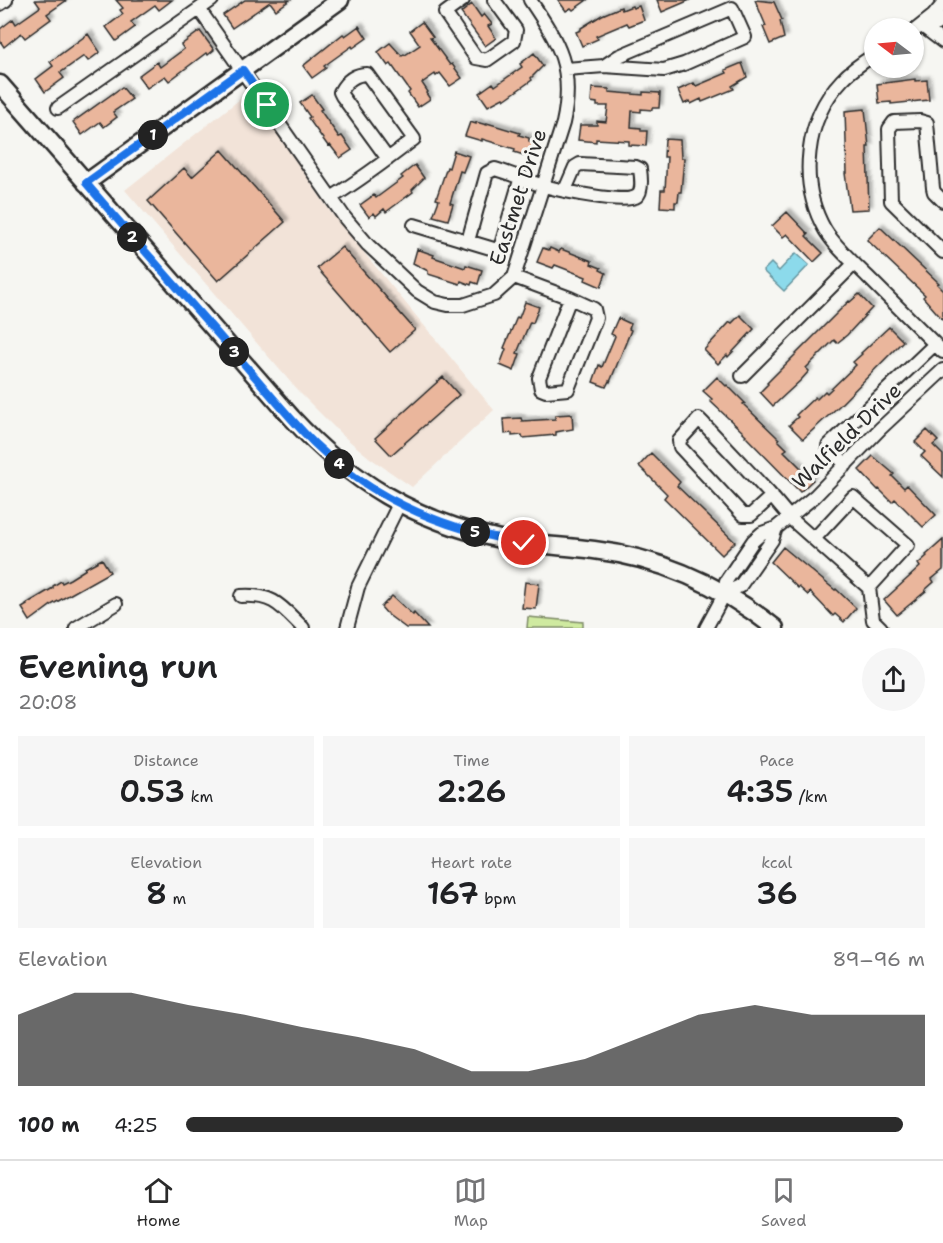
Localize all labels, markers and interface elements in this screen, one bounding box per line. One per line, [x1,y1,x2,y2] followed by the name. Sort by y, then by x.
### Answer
[864,18,924,78] north arrow
[864,18,924,78] map controls
[241,79,292,130] pin
[250,88,283,121] icon: arrive
[138,120,168,150] pin: 1
[149,124,157,145] text: 1
[483,125,553,269] street label: Eastmet Drive
[117,222,147,252] pin: 2
[126,226,138,247] text: 2
[219,337,249,367] pin: 3
[228,341,240,362] text: 3
[786,377,908,495] street label: Walfield Drive
[324,449,354,479] pin: 4
[333,453,345,474] text: 4
[460,517,490,547] pin: 5
[498,517,549,568] pin
[470,521,480,542] text: 5
[507,526,540,559] icon: check
[18,644,218,689] text: Evening run
[862,648,925,711] button: share
[18,689,78,715] text: 20:08
[133,750,199,771] text: Distance
[453,750,490,771] text: Time
[759,750,794,771] text: Pace
[119,771,185,812] text: 0.53
[437,771,506,812] text: 2:26
[726,771,793,812] text: 4:35
[185,786,213,807] text: km
[793,786,827,807] text: /km
[130,852,202,873] text: Elevation
[431,852,512,873] text: Heart rate
[761,852,792,873] text: kcal
[146,873,167,914] text: 8
[427,873,479,914] text: 167
[756,873,798,914] text: 36
[167,888,186,909] text: m
[479,888,516,909] text: bpm
[18,946,108,972] text: Elevation
[832,946,925,972] text: 89–96 m
[18,1112,80,1138] text: 100 m
[114,1112,158,1138] text: 4:25
[137,1174,181,1231] tab: Home
[454,1174,488,1231] tab: Map
[761,1174,806,1231] tab: Saved

